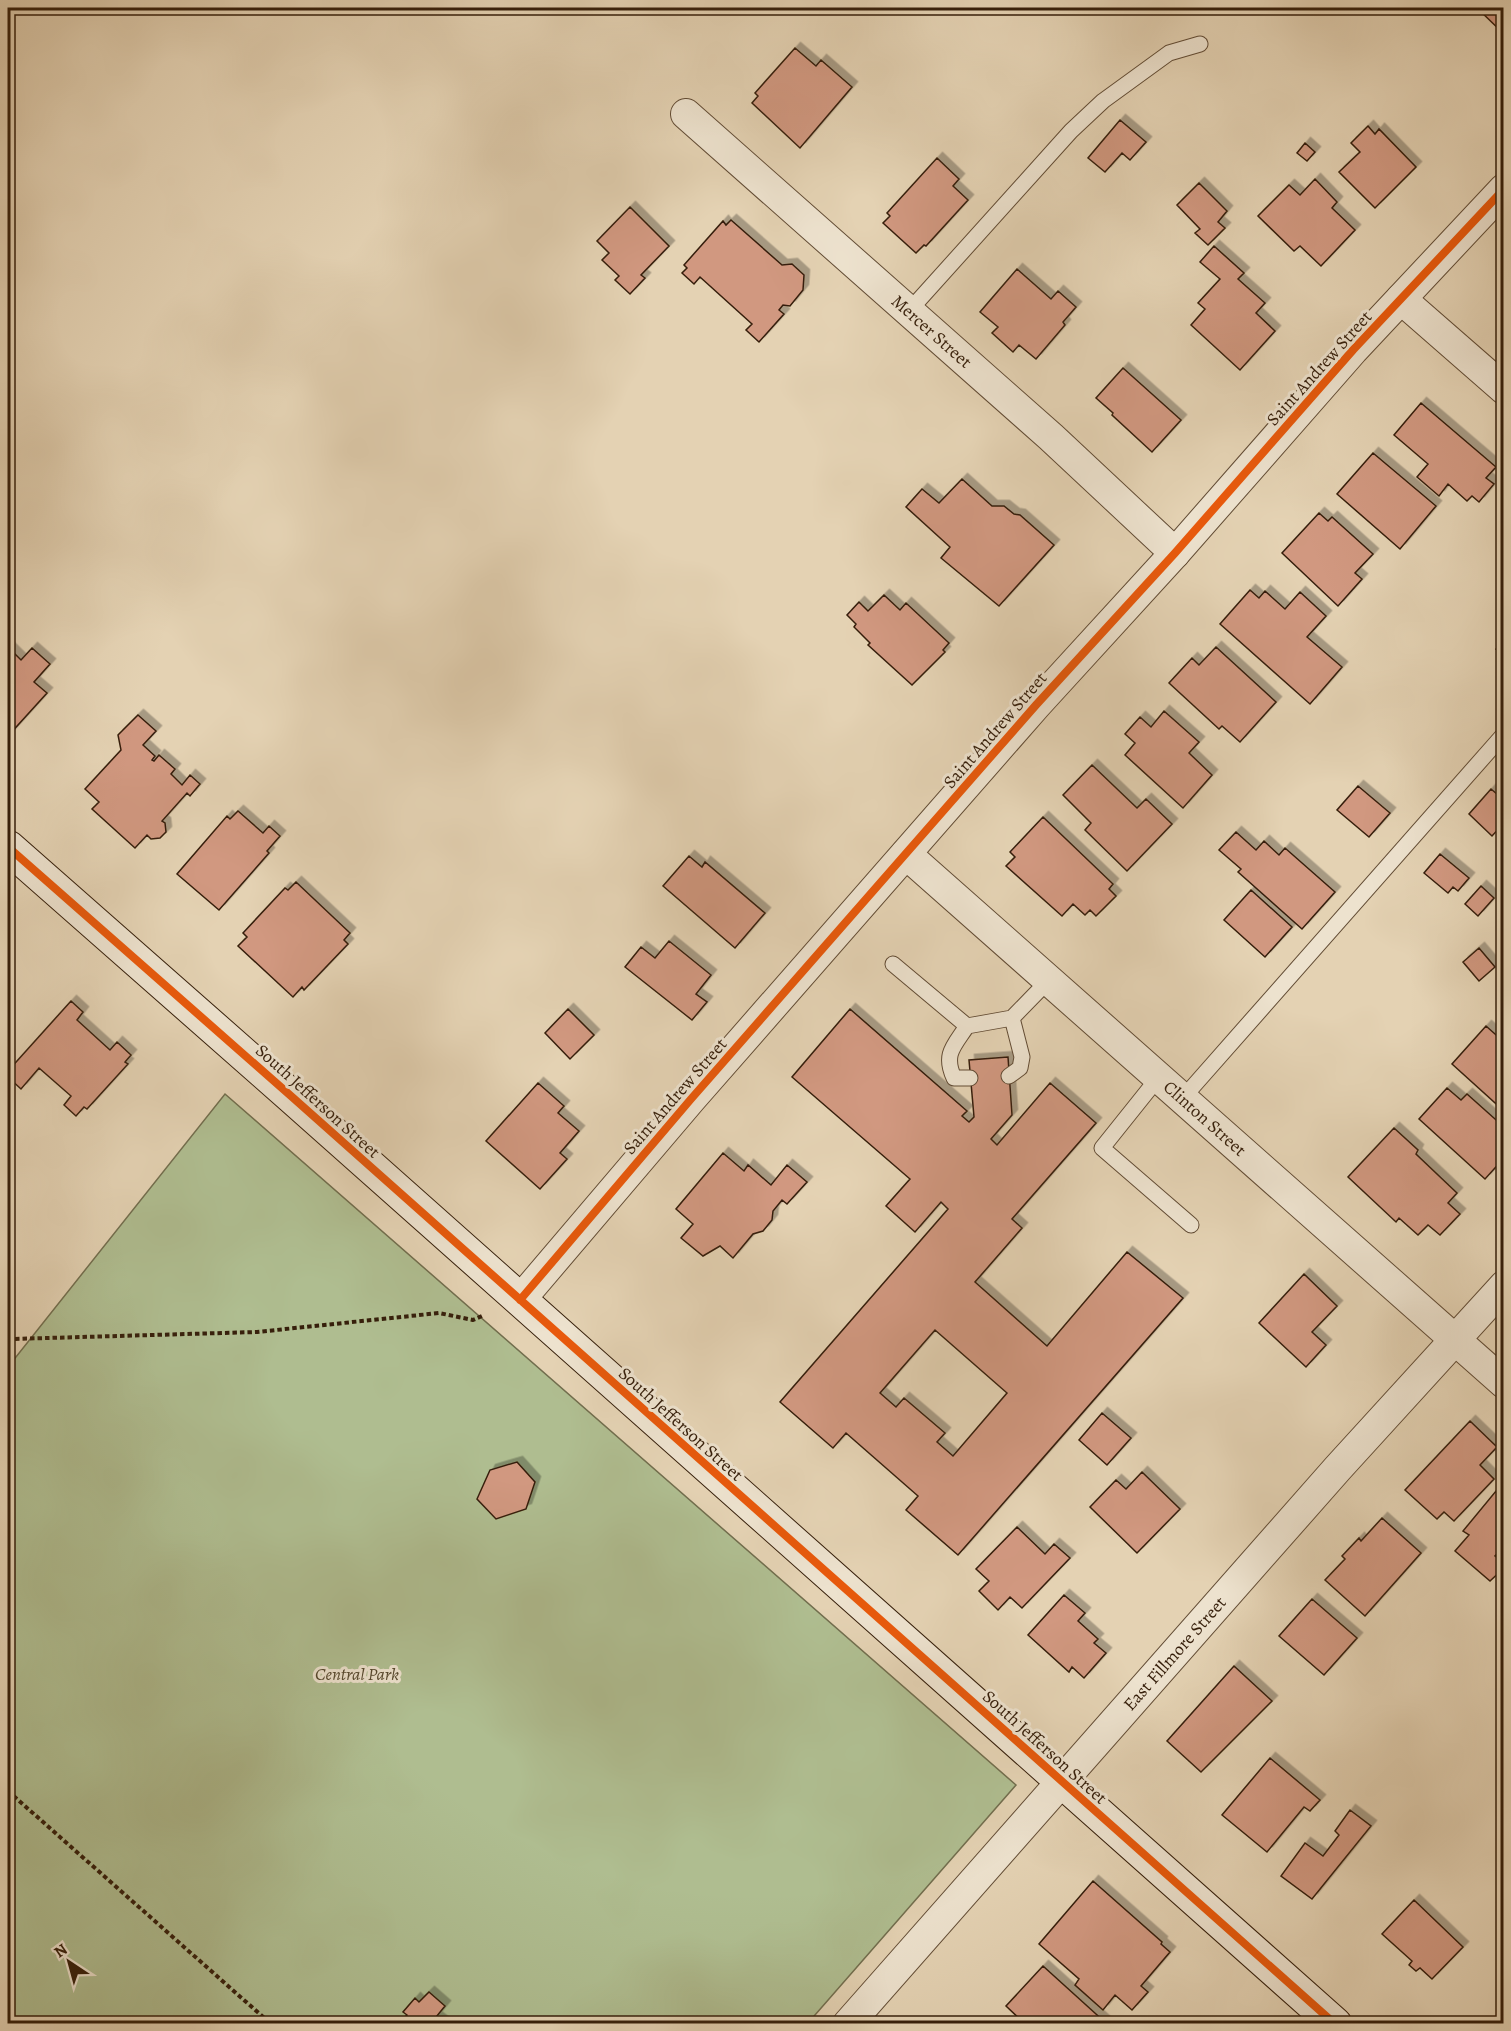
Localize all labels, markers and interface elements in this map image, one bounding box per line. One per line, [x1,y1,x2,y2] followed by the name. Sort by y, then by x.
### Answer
[886,289,977,374] street label: Mercer Street
[1261,305,1377,431] street label: Saint Andrew Street
[938,667,1052,793] street label: Saint Andrew Street
[618,1033,732,1159] street label: Saint Andrew Street
[250,1039,386,1164] street label: South Jefferson Street
[1158,1075,1252,1162] street label: Clinton Street
[613,1362,749,1487] street label: South Jefferson Street
[1118,1591,1232,1716] street label: East Fillmore Street
[315,1662,399,1686] park label: Central Park
[977,1685,1113,1810] street label: South Jefferson Street
[39,1932,99,1992] north arrow
[50,1938,72,1963] text: N

